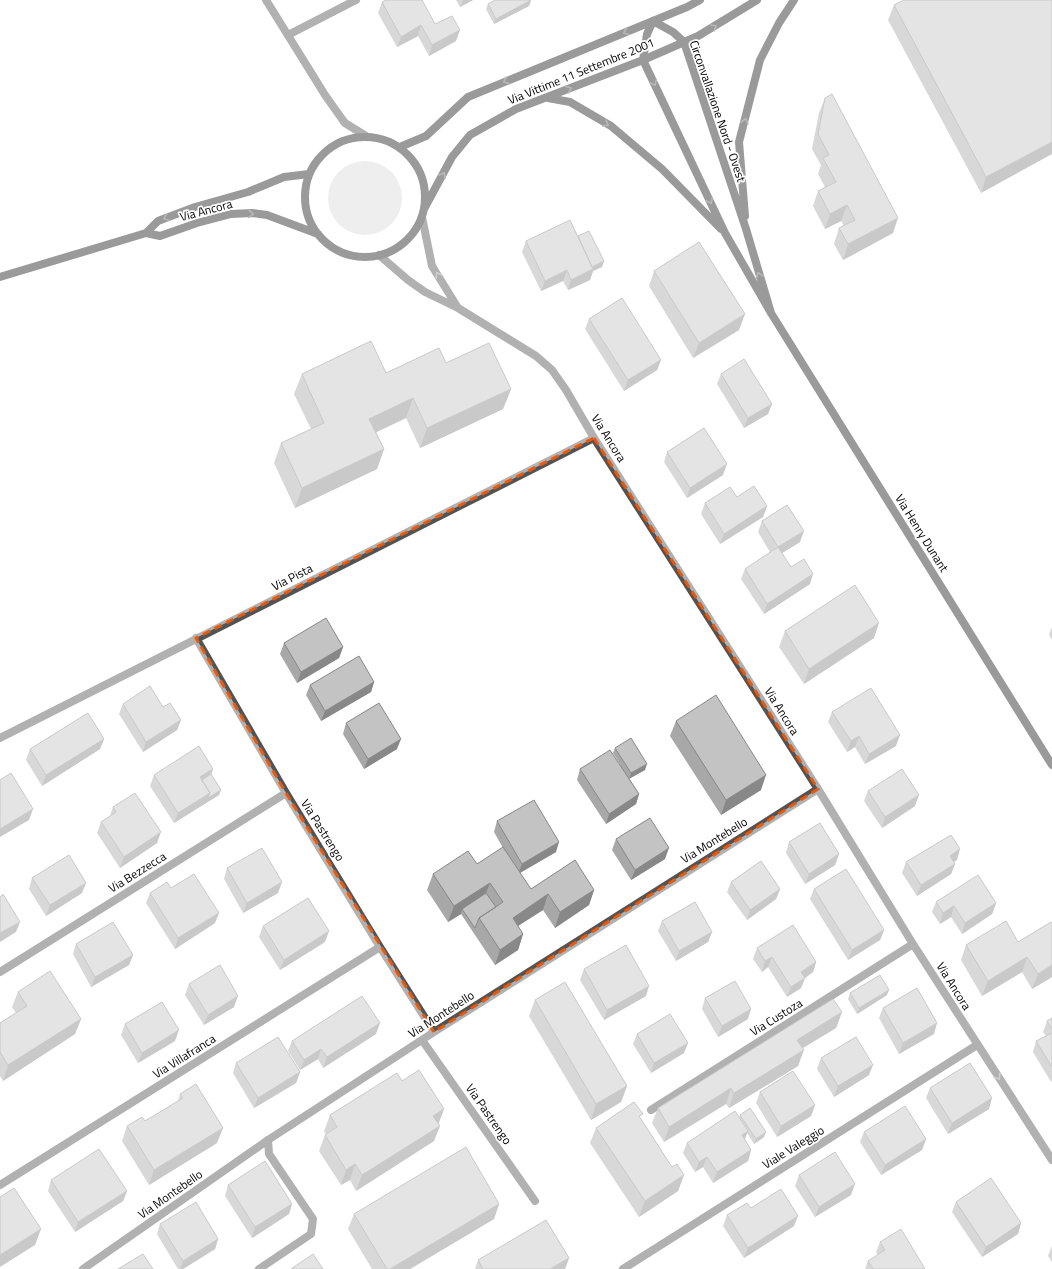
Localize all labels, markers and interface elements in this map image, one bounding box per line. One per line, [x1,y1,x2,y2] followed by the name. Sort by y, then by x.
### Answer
[710,24,717,31] one-way arrow
[622,27,630,35] one-way arrow
[505,33,657,109] street label: Via Vittime 11 Settembre 2001
[685,38,751,185] street label: Circonvallazione Nord - Ovest
[502,77,509,85] one-way arrow
[649,79,657,87] one-way arrow
[565,86,572,94] one-way arrow
[740,118,748,124] one-way arrow
[602,119,609,126] one-way arrow
[439,172,446,180] one-way arrow
[178,194,234,226] street label: Via Ancora
[705,196,713,204] one-way arrow
[248,209,254,218] one-way arrow
[162,213,169,221] one-way arrow
[435,272,442,279] one-way arrow
[755,272,764,279] one-way arrow
[587,410,631,466] street label: Via Ancora
[890,490,954,576] street label: Via Henry Dunant
[268,559,316,595] street label: Via Pista
[760,683,804,739] street label: Via Ancora
[296,795,350,865] street label: Via Pastrengo
[677,812,751,868] street label: Via Montebello
[104,847,170,897] street label: Via Bezzecca
[932,958,976,1014] street label: Via Ancora
[404,985,478,1043] street label: Via Montebello
[746,993,806,1041] street label: Via Custoza
[149,1029,219,1083] street label: Via Villafranca
[993,1073,1001,1080] one-way arrow
[461,1080,517,1148] street label: Via Pastrengo
[758,1120,828,1174] street label: Viale Valeggio
[134,1165,206,1223] street label: Via Montebello

